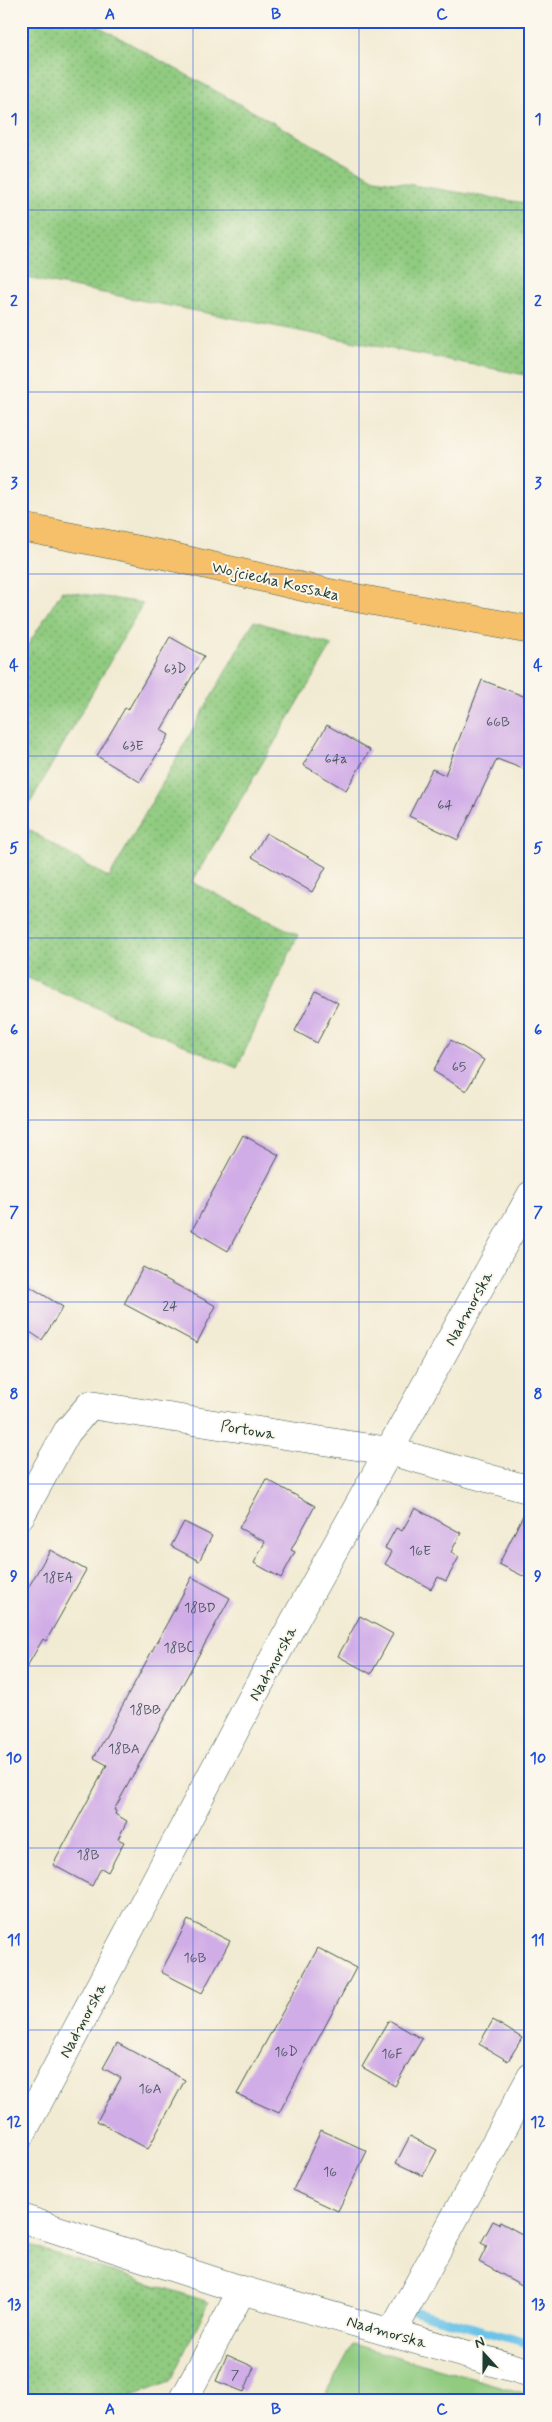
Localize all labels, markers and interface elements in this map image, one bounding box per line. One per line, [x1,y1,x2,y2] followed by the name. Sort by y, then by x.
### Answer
[105,4,115,25] text: A
[271,4,281,25] text: B
[436,4,448,25] text: C
[10,109,18,130] text: 1
[534,109,542,130] text: 1
[10,291,18,312] text: 2
[534,291,542,312] text: 2
[10,473,18,494] text: 3
[534,473,542,494] text: 3
[210,557,342,606] street label: Wojciecha Kossaka
[9,655,19,676] text: 4
[533,655,543,676] text: 4
[164,660,186,678] house number: 63D
[486,713,510,731] house number: 66B
[122,737,144,755] house number: 63E
[325,750,347,768] house number: 64a
[437,796,453,814] house number: 64
[9,838,19,859] text: 5
[533,838,543,859] text: 5
[10,1020,18,1041] text: 6
[534,1020,542,1041] text: 6
[452,1058,466,1076] house number: 65
[9,1202,19,1223] text: 7
[533,1202,543,1223] text: 7
[440,1267,499,1350] street label: Nadmorska
[162,1297,178,1315] house number: 24
[9,1384,19,1405] text: 8
[533,1384,543,1405] text: 8
[219,1416,277,1445] street label: Portowa
[409,1542,431,1560] house number: 16E
[10,1566,18,1587] text: 9
[534,1566,542,1587] text: 9
[43,1569,74,1587] house number: 18EA
[184,1599,216,1617] house number: 18BD
[244,1622,303,1705] street label: Nadmorska
[164,1639,194,1657] house number: 18BC
[129,1701,161,1719] house number: 18BB
[108,1740,140,1758] house number: 18BA
[6,1748,22,1769] text: 10
[530,1748,546,1769] text: 10
[77,1846,100,1864] house number: 18B
[7,1930,21,1951] text: 11
[531,1930,545,1951] text: 11
[184,1949,207,1967] house number: 16B
[55,1979,112,2062] street label: Nadmorska
[274,2043,298,2061] house number: 16D
[381,2045,403,2063] house number: 16F
[138,2080,162,2098] house number: 16A
[6,2112,22,2133] text: 12
[530,2112,546,2133] text: 12
[323,2163,337,2181] house number: 16
[7,2294,21,2315] text: 13
[531,2294,545,2315] text: 13
[344,2311,429,2354] street label: Nadmorska
[460,2330,510,2380] north arrow
[472,2333,487,2353] text: N
[231,2366,240,2384] house number: 7
[105,2399,115,2420] text: A
[271,2399,281,2420] text: B
[436,2399,448,2420] text: C

